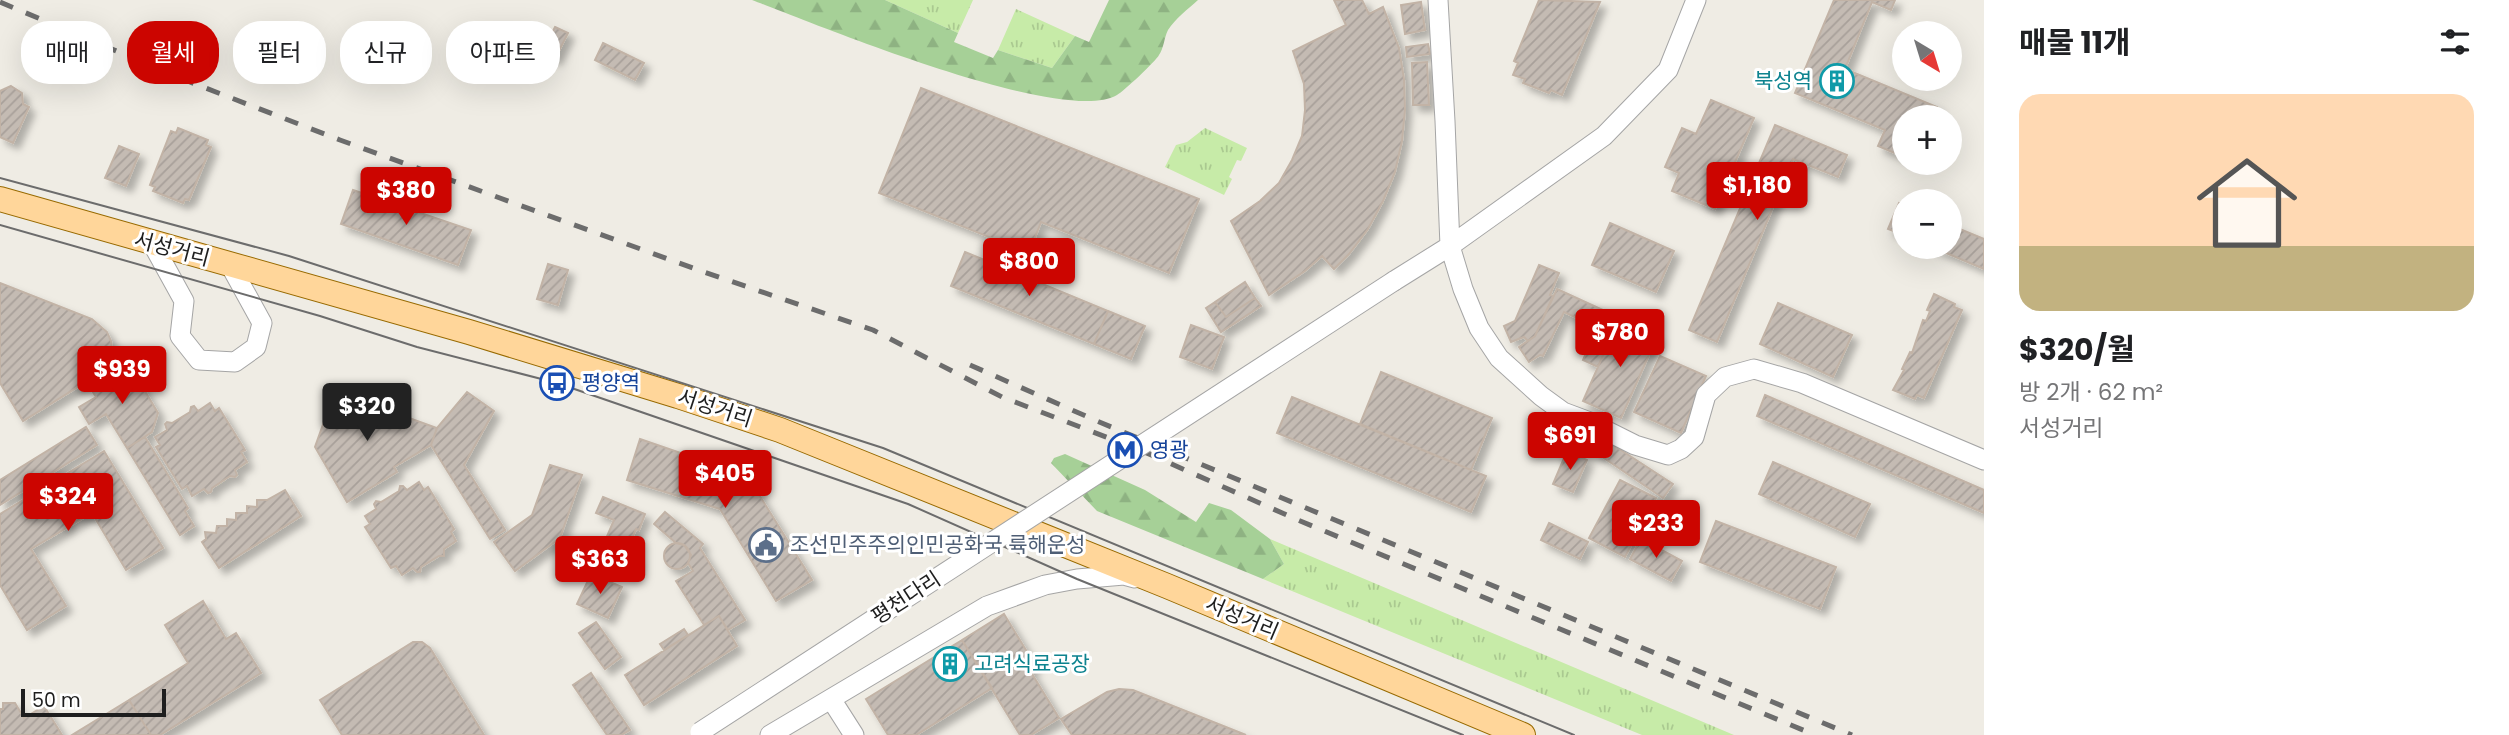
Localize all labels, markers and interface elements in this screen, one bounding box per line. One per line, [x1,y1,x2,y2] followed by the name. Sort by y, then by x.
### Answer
[21,21,113,84] chip: 매매
[127,21,219,84] chip: 월세
[233,21,326,84] chip: 필터
[340,21,432,84] chip: 신규
[446,21,560,84] chip: 아파트
[1892,21,1962,91] north arrow
[1892,21,1962,259] map controls
[2019,21,2131,64] text: 매물 11개
[2436,23,2474,61] icon: filters
[1818,62,1856,100] building icon: 북성역
[1754,66,1812,95] place label: 북성역
[1892,105,1962,175] button: +
[2184,140,2310,266] icon: home
[1700,162,1814,222] pin: $1,180
[365,168,447,227] pin: $380
[1723,169,1791,201] text: $1,180
[377,174,435,206] text: $380
[1892,189,1962,259] button: −
[131,225,213,273] street label: 서성거리
[988,238,1070,298] pin: $800
[999,245,1059,277] text: $800
[1579,310,1661,369] pin: $780
[1591,316,1649,348] text: $780
[2019,328,2135,371] text: $320/월
[81,346,163,406] pin: $939
[93,353,151,385] text: $939
[538,364,576,402] bus stop icon: 평양역
[582,368,640,397] place label: 평양역
[2019,376,2163,408] text: 방 2개 · 62 m²
[674,382,756,433] street label: 서성거리
[326,384,408,443] pin: $320
[338,390,396,422] text: $320
[1529,412,1611,472] pin: $691
[2019,412,2104,444] text: 서성거리
[1544,419,1596,451] text: $691
[1106,431,1144,469] metro station icon: 영광
[1150,435,1189,464] place label: 영광
[684,450,766,510] pin: $405
[695,457,755,489] text: $405
[27,474,109,533] pin: $324
[39,480,97,512] text: $324
[1615,500,1697,560] pin: $233
[1628,507,1684,539] text: $233
[747,526,785,564] public building icon: 조선민주주의인민공화국 륙해운성
[790,530,1085,559] place label: 조선민주주의인민공화국 륙해운성
[559,536,641,596] pin: $363
[571,543,629,575] text: $363
[865,564,946,631] street label: 평천다리
[1201,589,1283,646] street label: 서성거리
[931,645,969,683] building icon: 고려식료공장
[974,649,1090,678] place label: 고려식료공장
[21,686,166,718] scale bar
[32,687,81,714] text: 50 m

